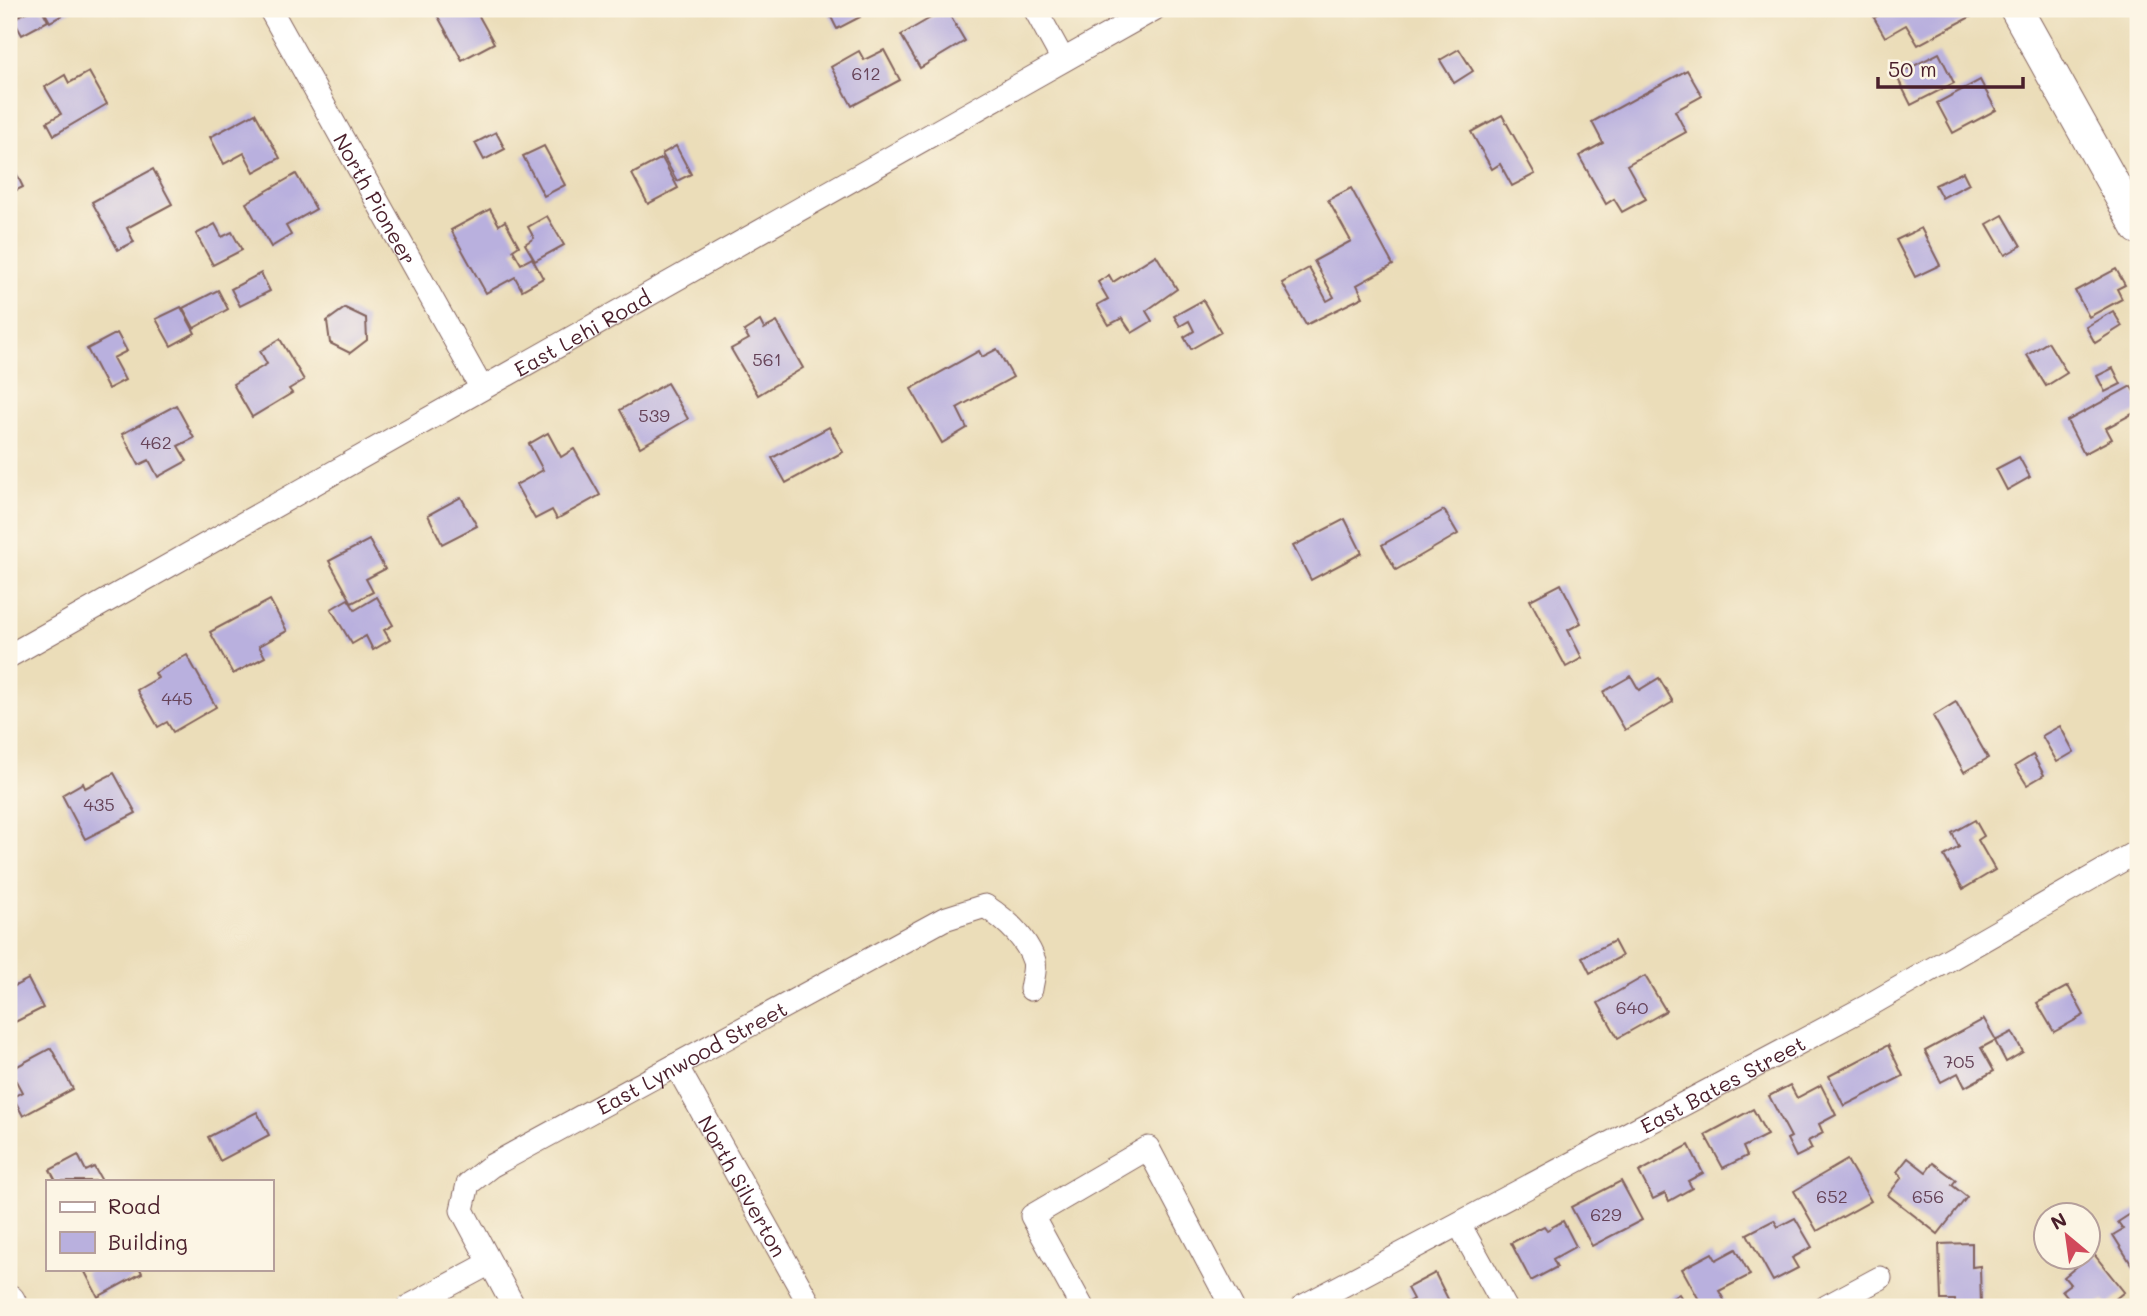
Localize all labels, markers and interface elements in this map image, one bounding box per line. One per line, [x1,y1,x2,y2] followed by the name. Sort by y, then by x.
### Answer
[1878,46,2023,90] scale bar
[1888,55,1937,82] text: 50 m
[852,61,880,85] house number: 612
[328,128,423,269] street label: North Pioneer
[509,283,655,382] street label: East Lehi Road
[752,347,782,371] house number: 561
[638,403,670,427] house number: 539
[140,430,172,454] house number: 462
[161,686,193,710] house number: 445
[83,792,115,816] house number: 435
[591,994,791,1120] street label: East Lynwood Street
[1616,995,1648,1019] house number: 640
[1635,1028,1810,1138] street label: East Bates Street
[1943,1049,1975,1073] house number: 705
[693,1110,793,1261] street label: North Silverton
[46,1180,273,1270] legend
[1816,1184,1848,1208] house number: 652
[1912,1184,1944,1208] house number: 656
[108,1192,160,1219] text: Road
[2032,1200,2102,1270] north arrow
[1590,1202,1622,1226] house number: 629
[2046,1206,2071,1235] text: N
[108,1228,188,1255] text: Building

